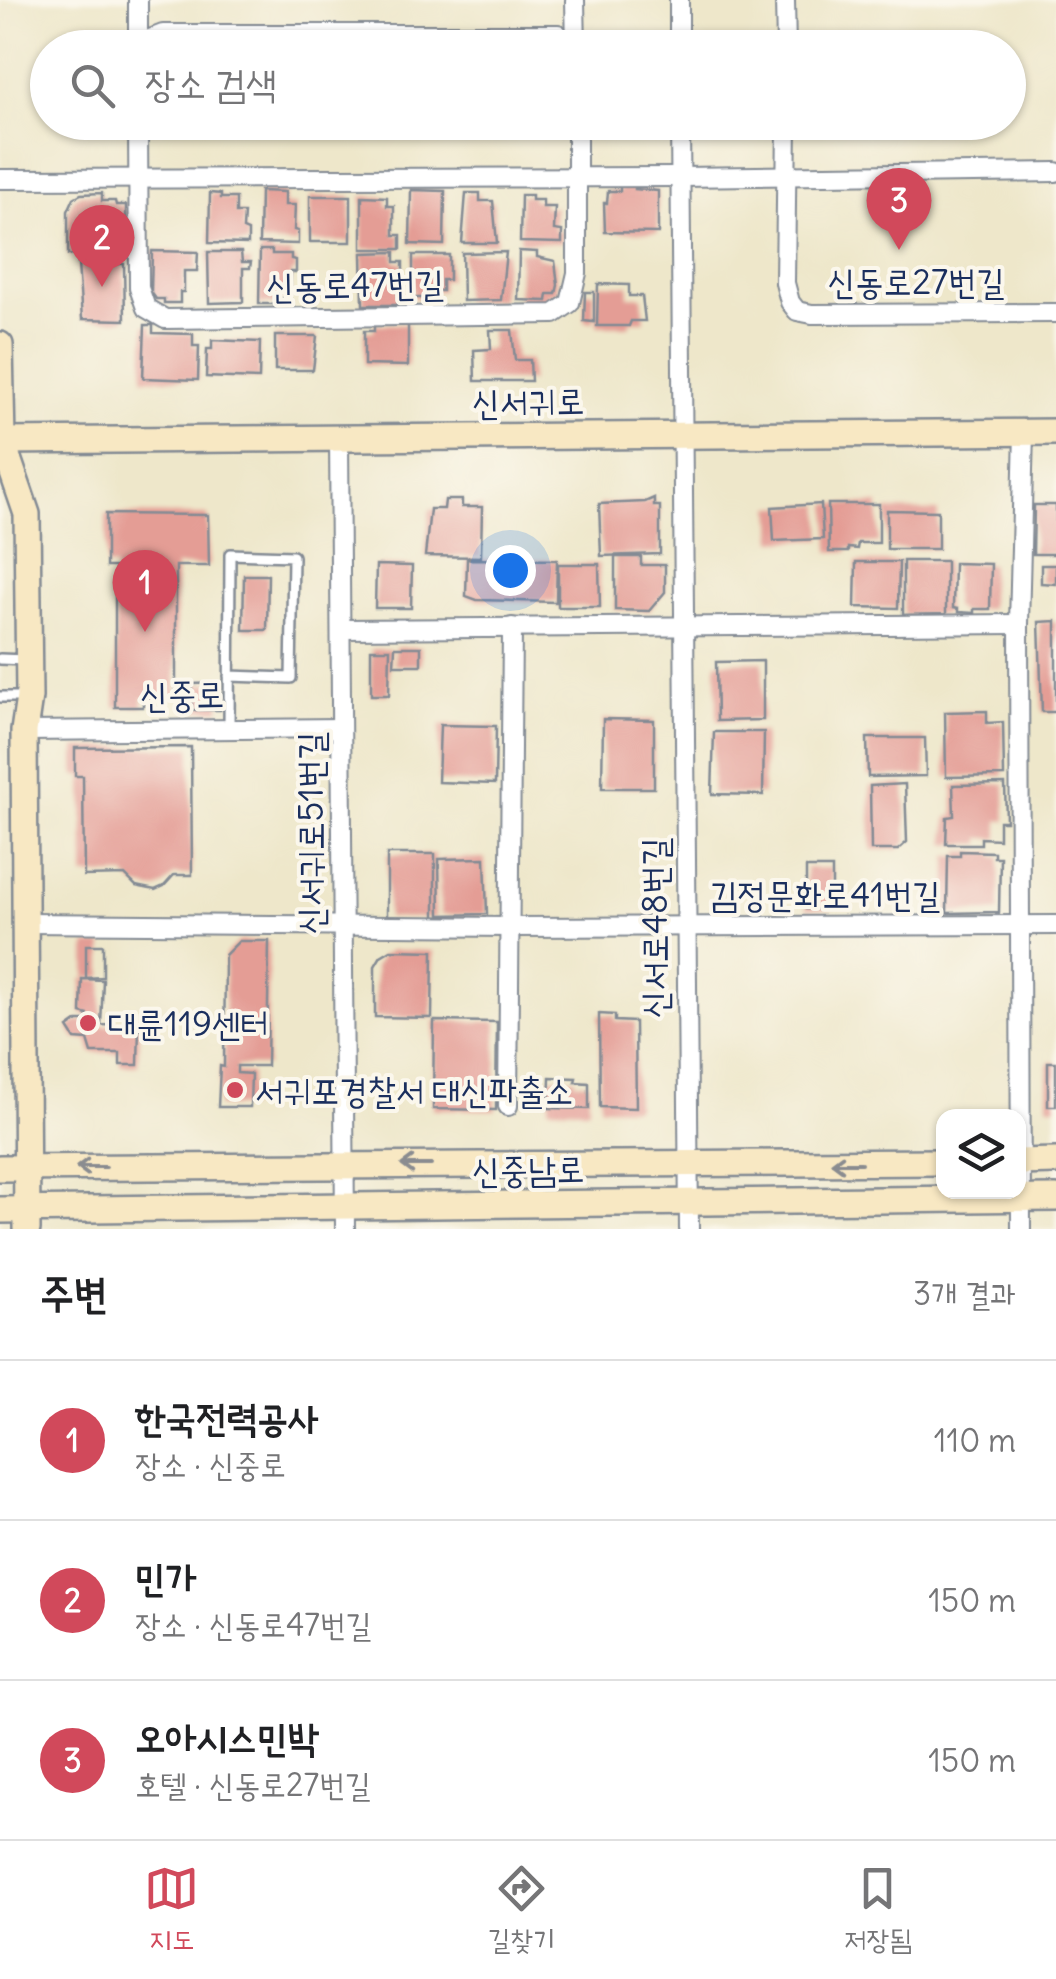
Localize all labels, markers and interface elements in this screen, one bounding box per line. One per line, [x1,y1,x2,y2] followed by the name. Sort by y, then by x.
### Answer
[30,30,1026,140] search box
[65,58,120,113] icon: search
[145,60,276,107] text: 장소 검색
[866,168,932,250] pin: 3
[70,204,134,287] pin: 2
[827,259,1005,303] street label: 신동로27번길
[266,260,444,308] street label: 신동로47번길
[471,378,585,424] street label: 신서귀로
[485,545,536,596] your location
[112,550,178,632] pin: 1
[139,671,225,717] street label: 신중로
[288,731,332,935] street label: 신서귀로51번길
[632,837,676,1019] street label: 신서로48번길
[710,872,940,916] street label: 김정문화로41번길
[108,1001,269,1045] place label: 대륜119센터
[77,1012,99,1034] marker: 대륜119센터
[255,1068,573,1112] place label: 서귀포경찰서 대신파출소
[224,1079,246,1101] marker: 서귀포경찰서 대신파출소
[936,1109,1026,1199] map controls
[936,1109,1026,1199] button: layers
[471,1146,585,1192] street label: 신중남로
[831,1154,864,1172] one-way arrow
[401,1156,434,1174] one-way arrow
[76,1158,108,1176] one-way arrow
[40,1267,108,1319] text: 주변
[913,1273,1016,1314] text: 3개 결과
[135,1394,318,1441] text: 한국전력공사
[66,1420,79,1461] text: 1
[934,1420,1016,1461] text: 110 m
[135,1444,286,1485] text: 장소 · 신중로
[135,1554,196,1601] text: 민가
[64,1580,81,1621] text: 2
[928,1580,1016,1621] text: 150 m
[135,1604,371,1645] text: 장소 · 신동로47번길
[135,1714,318,1761] text: 오아시스민박
[63,1740,82,1781] text: 3
[928,1740,1016,1781] text: 150 m
[135,1764,371,1805] text: 호텔 · 신동로27번길
[144,1861,199,1959] tab: 지도
[488,1861,555,1959] tab: 길찾기
[844,1861,912,1959] tab: 저장됨

